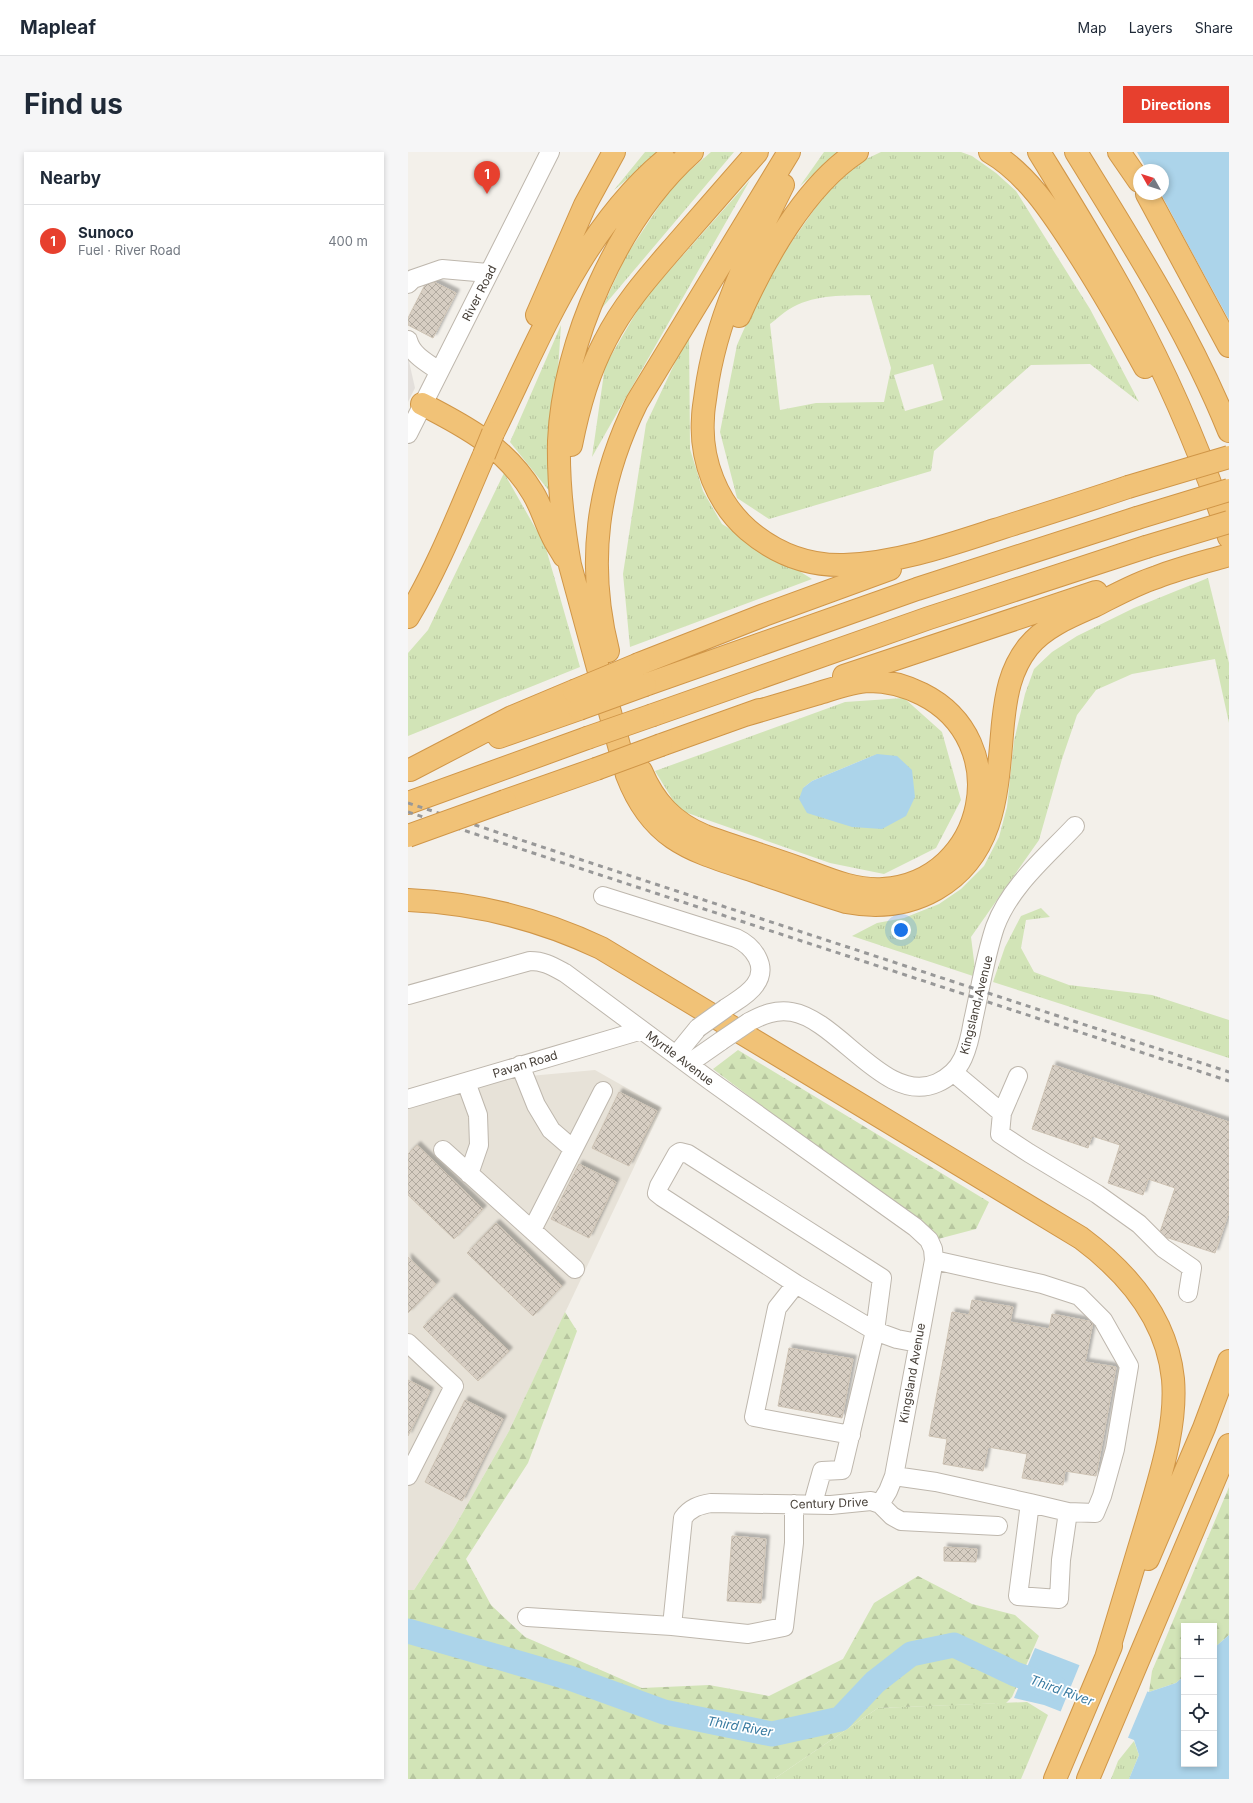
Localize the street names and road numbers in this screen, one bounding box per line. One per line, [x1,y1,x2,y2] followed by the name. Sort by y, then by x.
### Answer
[458,262,500,324] street label: River Road
[956,954,996,1056] street label: Kingsland Avenue
[643,1027,717,1089] street label: Myrtle Avenue
[491,1047,559,1081] street label: Pavan Road
[896,1322,928,1424] street label: Kingsland Avenue
[790,1494,868,1512] street label: Century Drive

